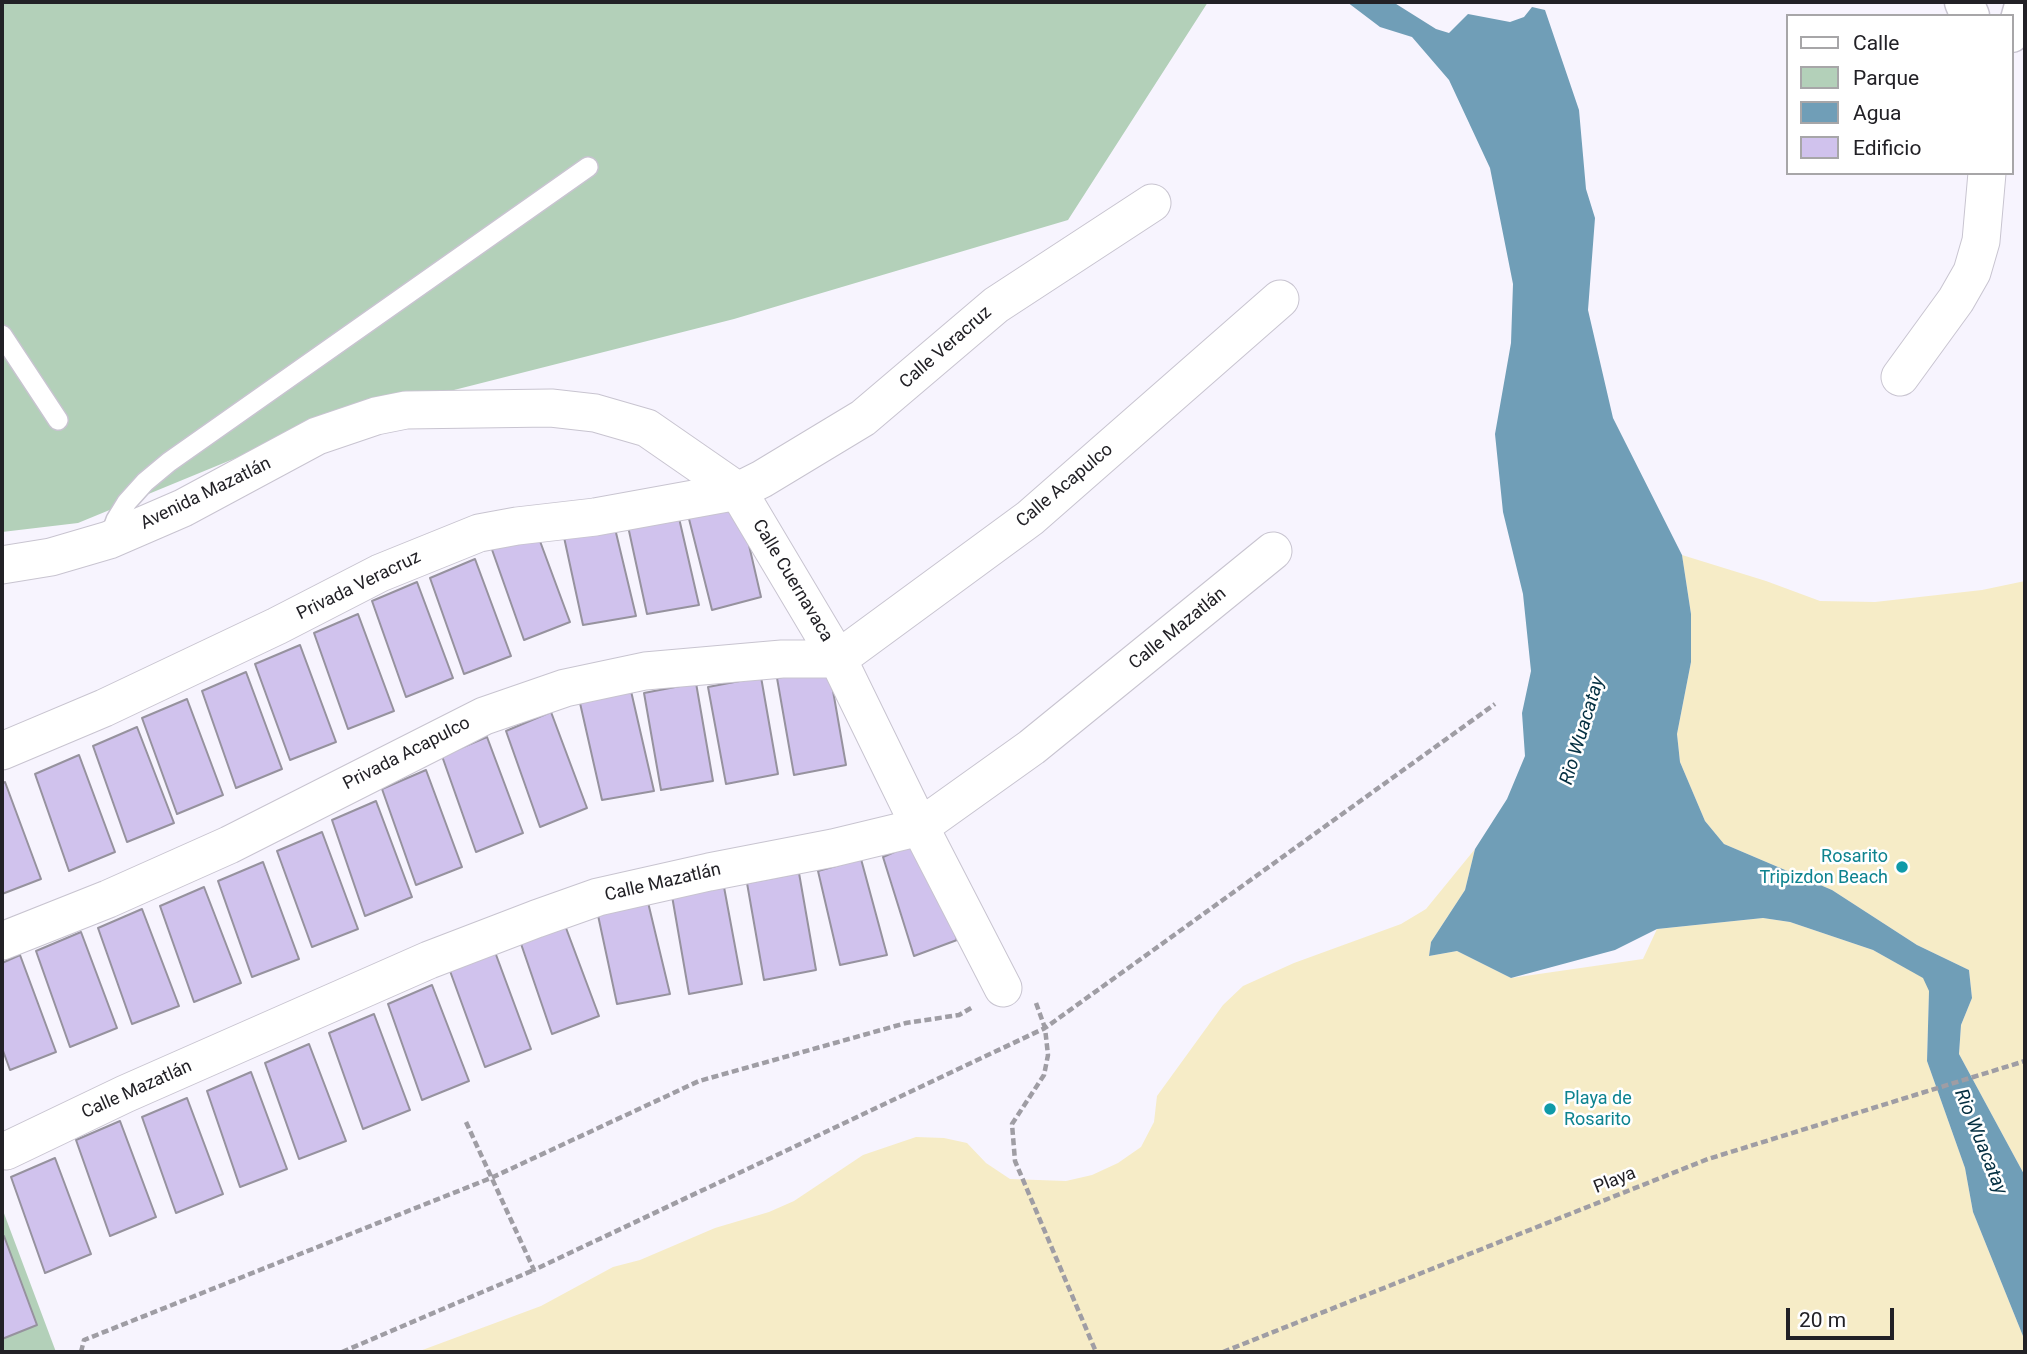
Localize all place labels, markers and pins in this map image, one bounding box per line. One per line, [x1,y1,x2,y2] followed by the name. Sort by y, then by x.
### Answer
[1759,846,1888,888] place label: Rosarito Tripizdon Beach
[1894,859,1910,875] marker: Rosarito Tripizdon Beach
[1564,1088,1632,1130] place label: Playa de Rosarito
[1542,1101,1558,1117] marker: Playa de Rosarito

